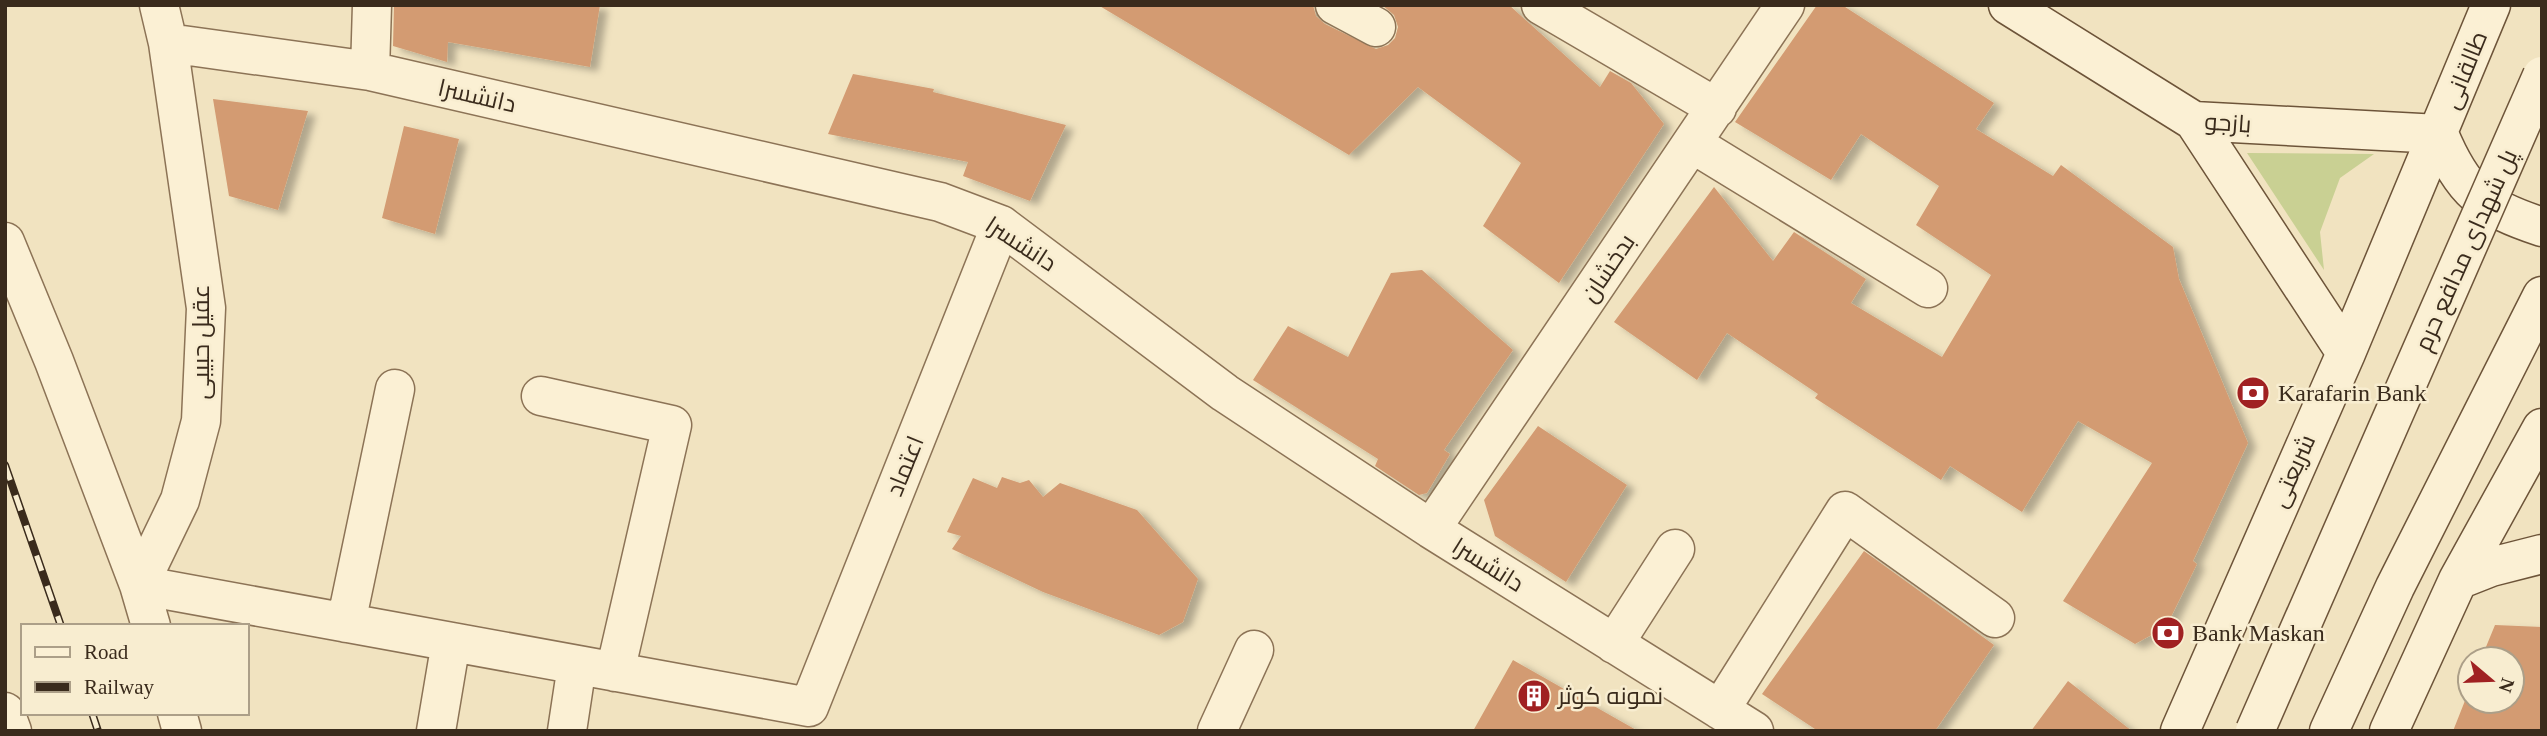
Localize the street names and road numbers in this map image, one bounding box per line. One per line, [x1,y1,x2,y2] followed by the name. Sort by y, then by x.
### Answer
[2438,27,2493,113] street label: طالقانی
[436,74,518,118] street label: دانشسرا
[2204,108,2252,138] street label: بازجو
[2410,145,2525,356] street label: پل شهدای مدافع حرم
[981,212,1061,276] street label: دانشسرا
[1576,229,1641,307] street label: بدخشان
[188,284,215,400] street label: عقیل حبیبی
[2266,431,2321,512] street label: شریعتی
[881,432,929,500] street label: اعتماد
[1448,533,1528,597] street label: دانشسرا

